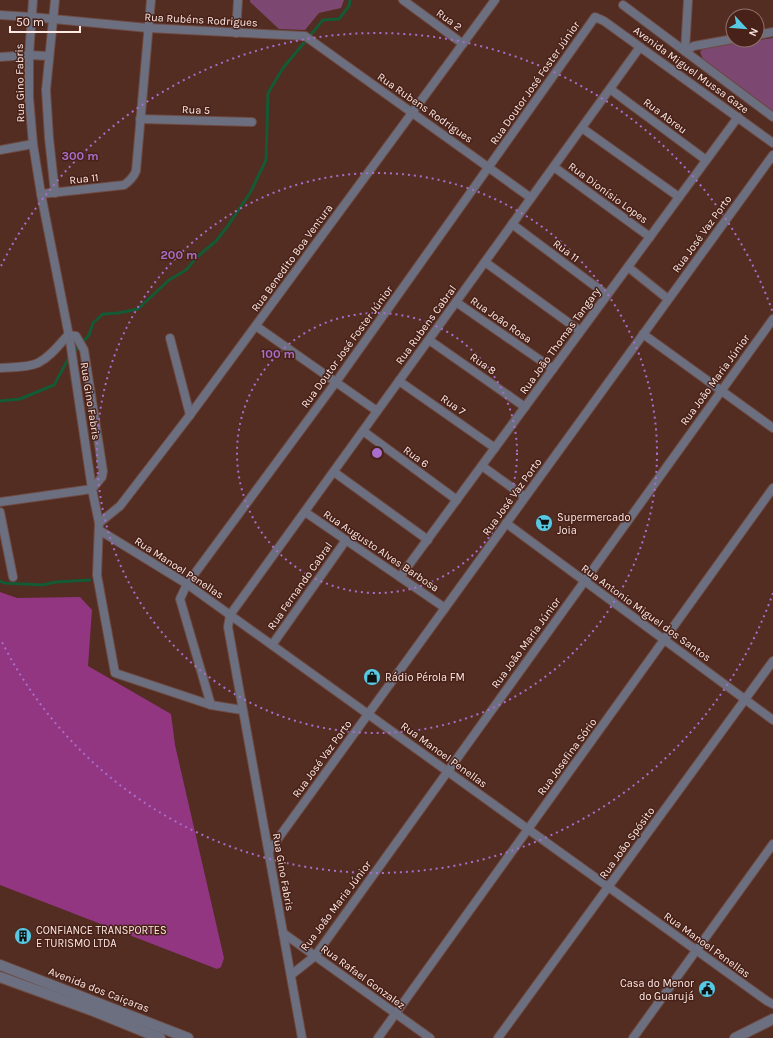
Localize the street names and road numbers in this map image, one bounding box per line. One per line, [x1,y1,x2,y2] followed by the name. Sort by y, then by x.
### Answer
[434,6,464,34] street label: Rua 2
[144,11,258,29] street label: Rua Rubéns Rodrigues
[487,19,583,147] street label: Rua Doutor José Foster Júnior
[631,24,751,116] street label: Avenida Miguel Mussa Gaze
[13,43,27,123] street label: Rua Gino Fabris
[375,70,475,146] street label: Rua Rubens Rodrigues
[641,95,689,137] street label: Rua Abreu
[182,103,210,117] street label: Rua 5
[566,160,651,226] street label: Rua Dionísio Lopes
[69,171,99,187] street label: Rua 11
[670,193,734,275] street label: Rua José Vaz Porto
[249,202,335,314] street label: Rua Benedito Boa Ventura
[550,237,582,265] street label: Rua 11
[298,283,396,411] street label: Rua Doutor José Foster Júnior
[393,283,459,367] street label: Rua Rubens Cabral
[517,285,603,397] street label: Rua João Thomas Tangary
[468,294,534,346] street label: Rua João Rosa
[678,332,752,428] street label: Rua João Maria Júnior
[467,350,499,378] street label: Rua 8
[77,361,103,441] street label: Rua Gino Fabris
[438,392,468,418] street label: Rua 7
[401,443,431,471] street label: Rua 6
[480,456,544,538] street label: Rua José Vaz Porto
[321,507,441,595] street label: Rua Augusto Alves Barbosa
[132,534,226,602] street label: Rua Manoel Penellas
[265,540,335,632] street label: Rua Fernando Cabral
[579,562,713,664] street label: Rua Antonio Miguel dos Santos
[489,595,563,691] street label: Rua João Maria Júnior
[535,716,599,798] street label: Rua Josefina Sório
[290,718,354,800] street label: Rua José Vaz Porto
[398,719,490,791] street label: Rua Manoel Penellas
[597,805,657,881] street label: Rua João Spósito
[270,832,296,912] street label: Rua Gino Fabris
[298,858,374,954] street label: Rua João Maria Júnior
[661,909,753,981] street label: Rua Manoel Penellas
[318,942,408,1012] street label: Rua Rafael Gonzalez
[47,965,151,1015] street label: Avenida dos Caiçaras

